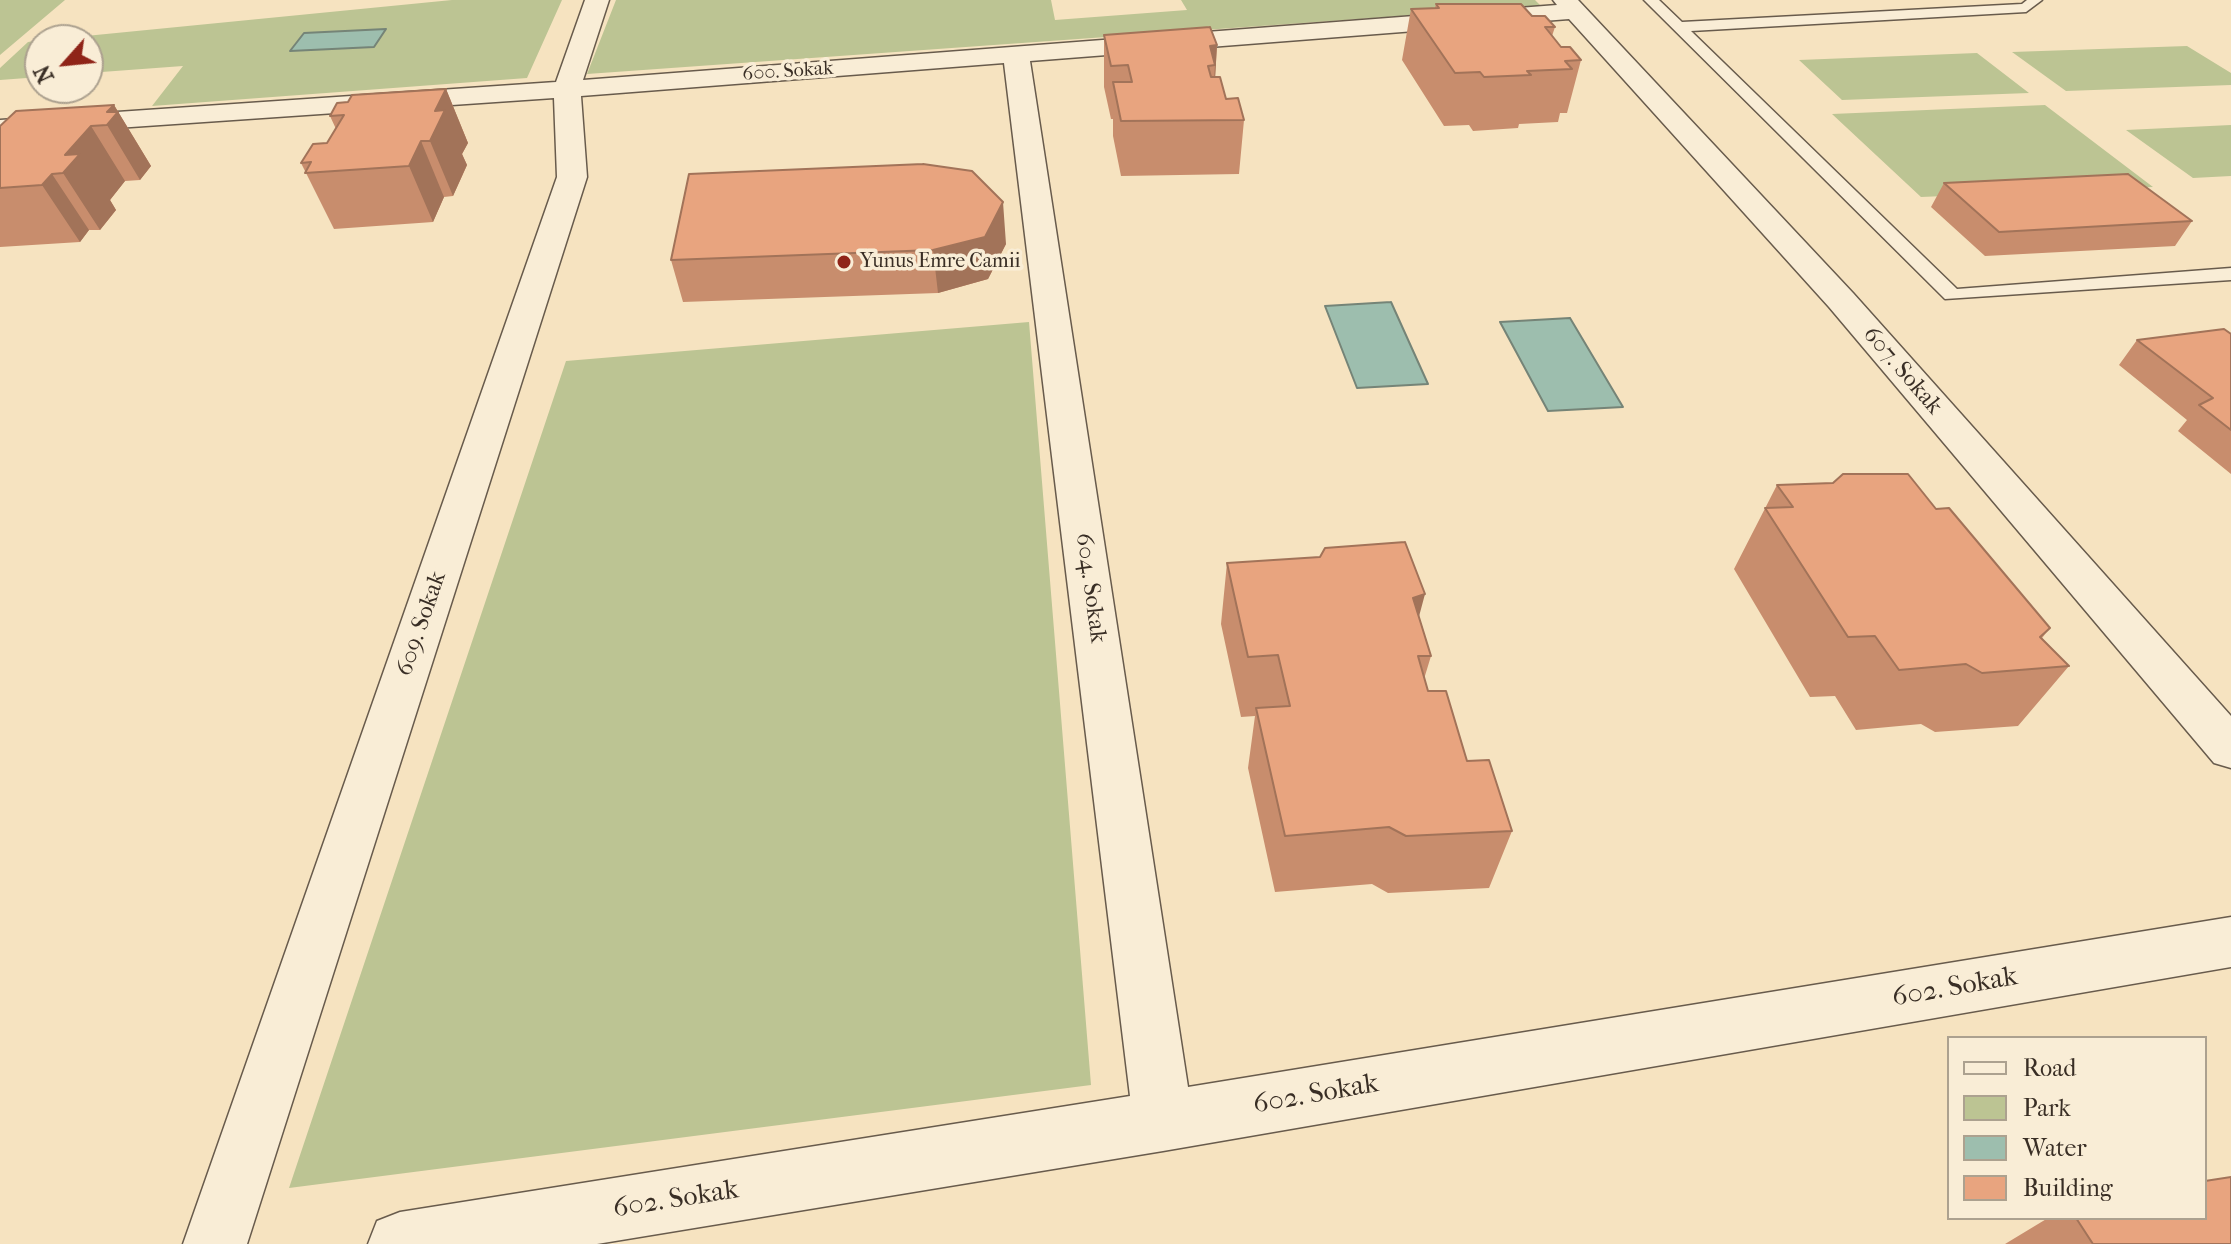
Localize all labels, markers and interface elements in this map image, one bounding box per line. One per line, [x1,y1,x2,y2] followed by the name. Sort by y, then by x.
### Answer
[24,24,104,104] north arrow
[742,57,834,87] street label: 600. Sokak
[29,61,60,87] text: N
[860,250,1021,274] place label: Yunus Emre Camii
[835,253,853,271] marker: Yunus Emre Camii
[1856,321,1948,421] street label: 607. Sokak
[1068,531,1112,645] street label: 604. Sokak
[391,568,453,680] street label: 609. Sokak
[1890,960,2020,1016] street label: 602. Sokak
[1947,1036,2207,1220] legend
[2023,1054,2076,1082] text: Road
[1251,1067,1381,1123] street label: 602. Sokak
[2023,1094,2071,1122] text: Park
[2023,1134,2087,1162] text: Water
[611,1174,741,1226] street label: 602. Sokak
[2023,1174,2113,1202] text: Building

